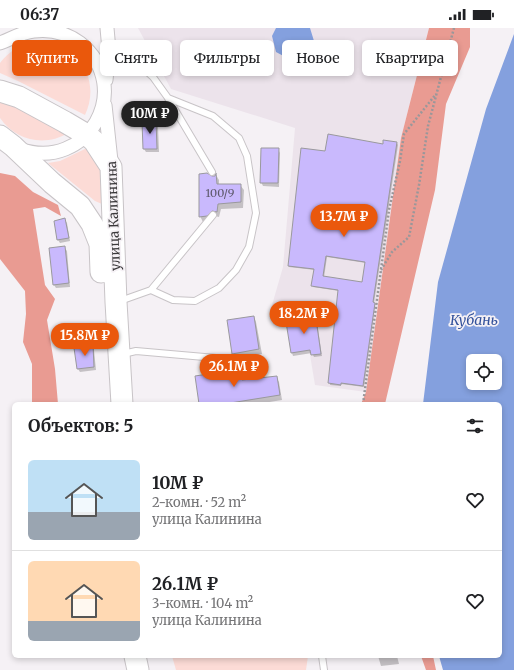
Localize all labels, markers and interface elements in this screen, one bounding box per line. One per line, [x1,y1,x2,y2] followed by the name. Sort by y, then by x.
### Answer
[20,5,59,24] text: 06:37
[12,40,92,76] chip: Купить
[100,40,172,76] chip: Снять
[180,40,274,76] chip: Фильтры
[282,40,354,76] chip: Новое
[362,40,458,76] chip: Квартира
[122,101,178,135] pin: 10M ₽
[130,105,170,122] text: 10M ₽
[103,161,124,271] street label: улица Калинина
[206,186,235,200] house number: 100/9
[307,204,381,238] pin: 13.7M ₽
[320,208,368,225] text: 13.7M ₽
[267,301,341,335] pin: 18.2M ₽
[279,305,329,322] text: 18.2M ₽
[450,311,498,329] water label: Кубань
[48,323,122,357] pin: 15.8M ₽
[60,327,110,344] text: 15.8M ₽
[197,354,271,388] pin: 26.1M ₽
[466,354,502,390] map controls
[466,354,502,390] button: locate
[209,358,259,375] text: 26.1M ₽
[28,415,133,437] text: Объектов: 5
[464,415,486,437] icon: filters
[152,472,204,494] text: 10M ₽
[60,476,108,524] icon: home
[464,489,486,511] icon: heart
[152,494,246,511] text: 2-комн. · 52 m²
[152,511,262,528] text: улица Калинина
[152,573,218,595] text: 26.1M ₽
[60,577,108,625] icon: home
[464,590,486,612] icon: heart
[152,595,253,612] text: 3-комн. · 104 m²
[152,612,262,629] text: улица Калинина

